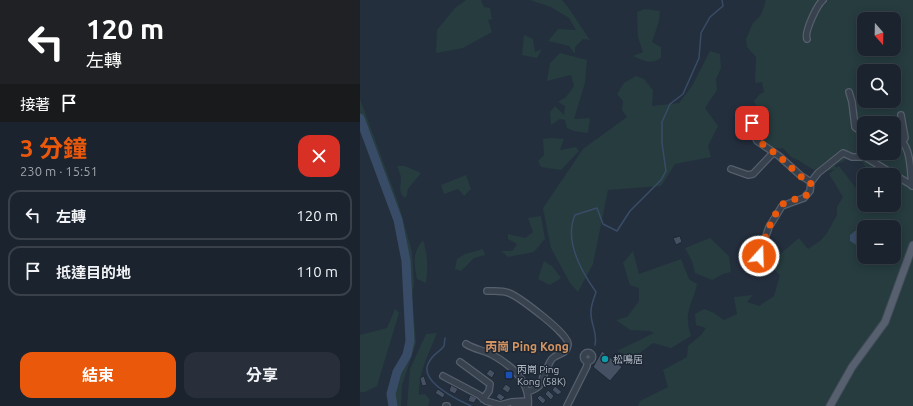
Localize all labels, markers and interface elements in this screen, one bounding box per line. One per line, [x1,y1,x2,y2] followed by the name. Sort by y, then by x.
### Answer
[857,12,901,56] north arrow
[857,12,901,264] map controls
[86,13,164,44] text: 120 m
[20,16,72,68] icon: left
[86,50,122,70] text: 左轉
[857,64,901,108] button: search
[58,92,80,114] icon: arrive
[20,96,50,113] text: 接著
[735,106,769,140] pin
[741,112,763,134] icon: arrive
[857,116,901,160] button: layers
[20,135,87,162] text: 3 分鐘
[298,135,340,177] button: close
[20,164,98,178] text: 230 m · 15:51
[857,168,901,212] button: +
[22,204,44,226] icon: left
[296,207,338,224] text: 120 m
[56,208,86,225] text: 左轉
[857,220,901,264] button: −
[738,235,780,277] position arrow
[22,260,44,282] icon: arrive
[296,263,338,280] text: 110 m
[56,264,131,281] text: 抵達目的地
[485,340,569,353] district label: 丙崗 Ping Kong
[20,352,176,398] button: 結束
[184,352,340,398] button: 分享
[600,354,610,364] marker: 松鳴居
[613,354,643,365] place label: 松鳴居
[517,364,566,387] place label: 丙崗 Ping Kong (58K)
[504,370,514,380] marker: 丙崗 Ping Kong (58K)

